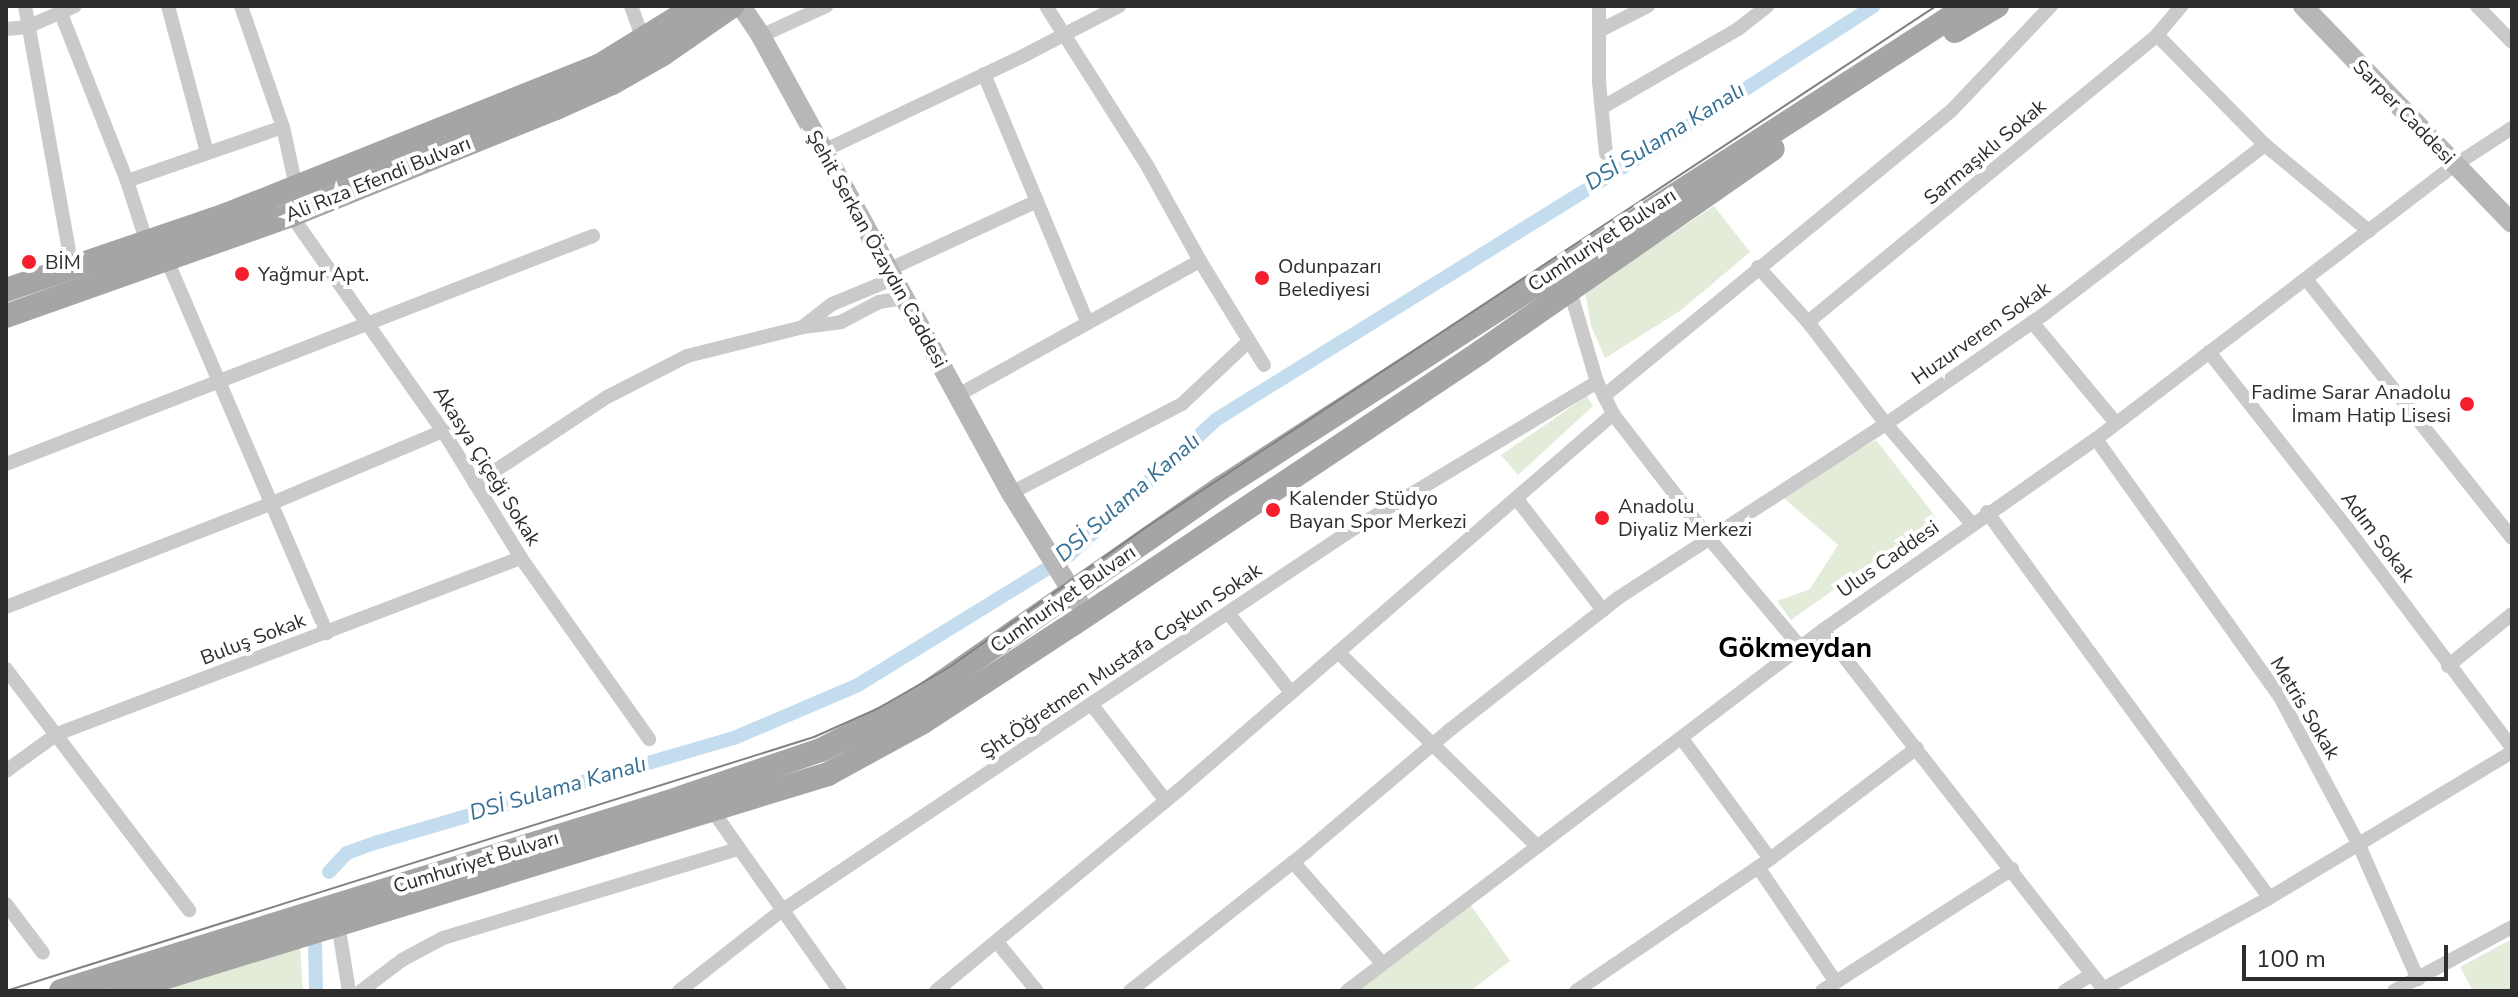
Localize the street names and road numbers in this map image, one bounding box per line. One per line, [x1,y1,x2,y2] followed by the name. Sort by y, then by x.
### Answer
[2348,55,2460,169] street label: Sarper Caddesi
[1919,94,2051,210] street label: Sarmaşıklı Sokak
[802,126,952,372] street label: Şehit Serkan Özaydın Caddesi
[282,131,474,227] street label: Ali Rıza Efendi Bulvarı
[1523,183,1681,297] street label: Cumhuriyet Bulvarı
[1907,276,2055,390] street label: Huzurveren Sokak
[428,382,546,550] street label: Akasya Çiçeği Sokak
[2336,487,2420,587] street label: Adım Sokak
[1833,515,1943,603] street label: Ulus Caddesi
[986,540,1140,658] street label: Cumhuriyet Bulvarı
[976,558,1266,764] street label: Şht.Öğretmen Mustafa Coşkun Sokak
[197,608,309,670] street label: Buluş Sokak
[2265,652,2345,764] street label: Metris Sokak
[390,825,562,899] street label: Cumhuriyet Bulvarı

